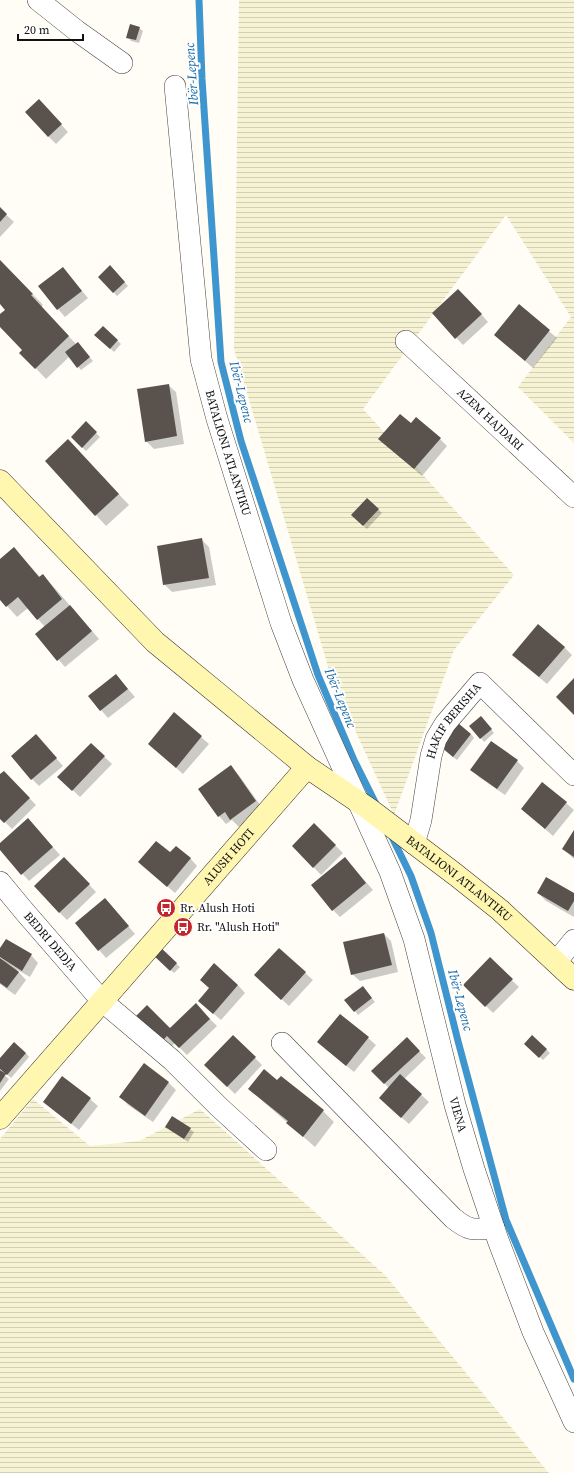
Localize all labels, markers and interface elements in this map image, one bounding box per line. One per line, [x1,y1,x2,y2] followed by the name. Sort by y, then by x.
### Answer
[18,16,83,42] scale bar
[24,22,50,38] text: 20 m
[181,41,202,107] water label: Ibër-Lepenc
[225,358,258,425] water label: Ibër-Lepenc
[454,384,527,454] street label: AZEM HAJDARI
[202,388,255,518] street label: BATALIONI ATLANTIKU
[320,665,361,731] water label: Ibër-Lepenc
[423,679,485,761] street label: HAKIF BERISHA
[199,825,258,889] street label: ALUSH HOTI
[403,832,516,925] street label: BATALIONI ATLANTIKU
[155,897,177,919] bus stop icon: Rr. Alush Hoti
[180,900,255,916] place label: Rr. Alush Hoti
[20,908,81,975] street label: BEDRI DEDJA
[172,916,194,938] bus stop icon: Rr. "Alush Hoti"
[197,919,279,935] place label: Rr. "Alush Hoti"
[444,966,477,1033] water label: Ibër-Lepenc
[445,1095,471,1134] street label: VIENA

